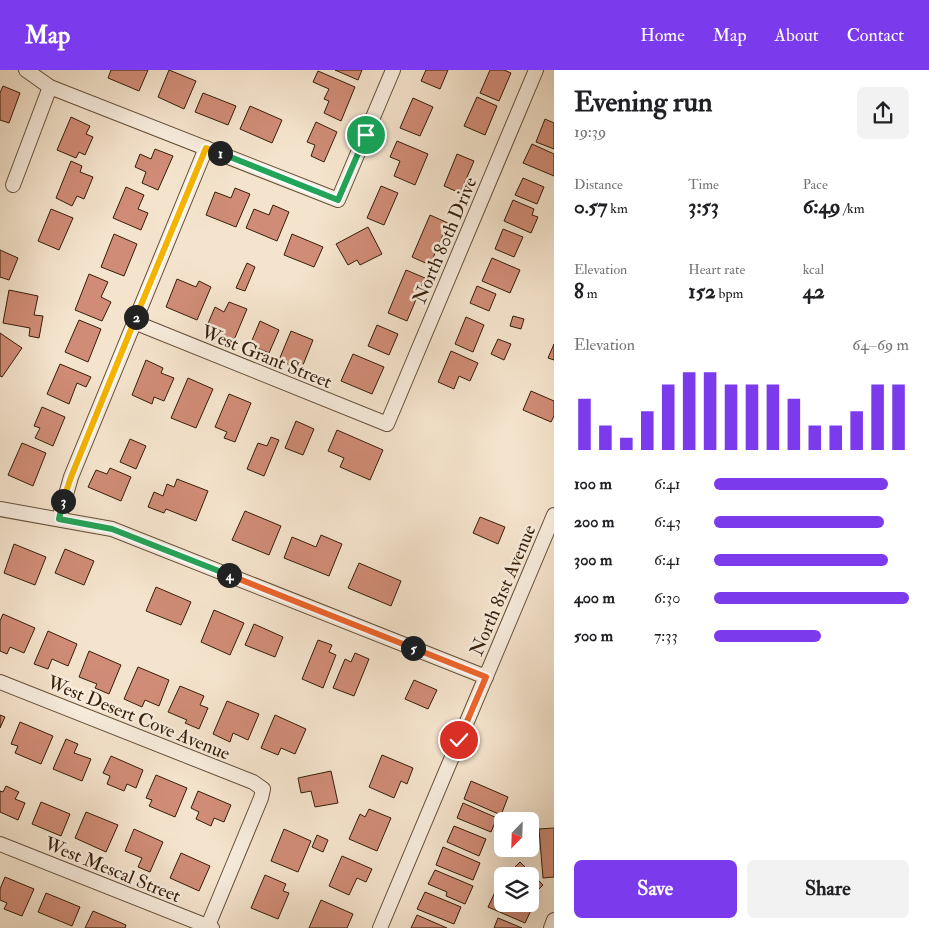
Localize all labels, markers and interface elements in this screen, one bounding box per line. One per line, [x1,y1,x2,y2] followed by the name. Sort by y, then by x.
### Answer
[25,20,70,51] text: Map
[640,24,685,47] text: Home
[713,24,747,47] text: Map
[775,24,819,47] text: About
[847,24,904,47] text: Contact
[574,85,712,120] text: Evening run
[857,87,909,139] button: share
[345,114,387,156] pin
[352,121,380,149] icon: arrive
[574,122,606,142] text: 19:39
[208,140,232,166] pin: 1
[218,145,223,162] text: 1
[407,173,482,307] street label: North 80th Drive
[574,176,623,193] text: Distance
[688,176,719,193] text: Time
[803,176,828,193] text: Pace
[574,193,607,220] text: 0.57
[688,193,719,220] text: 3:53
[803,193,841,220] text: 6:49
[607,200,628,217] text: km
[841,200,865,217] text: /km
[574,261,627,278] text: Elevation
[688,261,745,278] text: Heart rate
[803,261,824,278] text: kcal
[574,278,584,305] text: 8
[688,278,716,305] text: 152
[803,278,825,305] text: 42
[584,285,598,302] text: m
[716,285,743,302] text: bpm
[124,304,148,330] pin: 2
[133,309,140,326] text: 2
[197,319,335,394] street label: West Grant Street
[574,335,635,355] text: Elevation
[852,335,909,355] text: 64–69 m
[574,474,612,494] text: 100 m
[654,474,680,494] text: 6:41
[50,488,76,514] pin: 3
[61,493,66,510] text: 3
[574,512,614,532] text: 200 m
[654,512,681,532] text: 6:43
[464,521,541,660] street label: North 81st Avenue
[574,550,612,570] text: 300 m
[654,550,680,570] text: 6:41
[216,562,242,588] pin: 4
[226,567,233,584] text: 4
[574,588,615,608] text: 400 m
[654,588,680,608] text: 6:30
[574,626,613,646] text: 500 m
[654,626,678,646] text: 7:33
[400,636,426,660] pin: 5
[410,640,417,657] text: 5
[43,670,234,766] street label: West Desert Cove Avenue
[438,719,480,761] pin
[445,726,473,754] icon: check
[494,812,539,858] north arrow
[494,812,539,912] map controls
[40,831,184,908] street label: West Mescal Street
[574,860,737,918] button: Save
[747,860,909,918] button: Share
[494,867,539,912] button: layers

